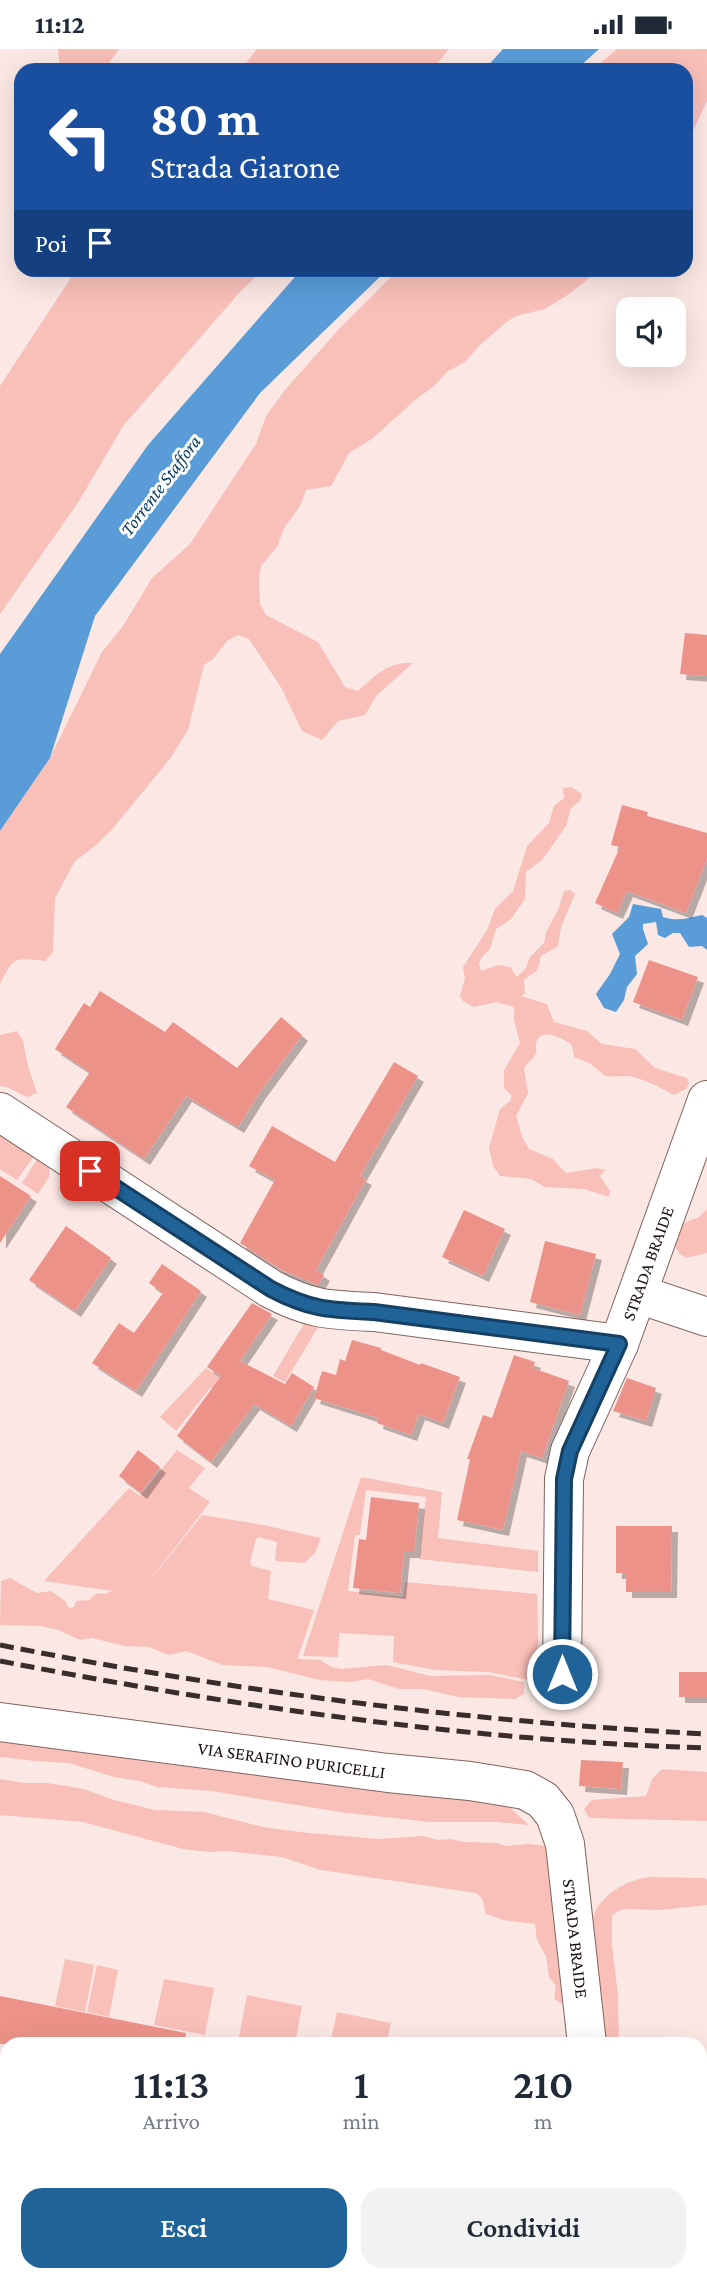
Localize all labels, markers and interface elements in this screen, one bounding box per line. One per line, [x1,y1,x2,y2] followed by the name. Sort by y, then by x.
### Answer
[35,10,85,39] text: 11:12
[35,91,126,182] icon: left
[150,91,259,146] text: 80 m
[150,149,340,185] text: Strada Giarone
[81,224,119,262] icon: arrive
[35,229,67,258] text: Poi
[616,297,686,367] map controls
[616,297,686,367] button: sound
[116,431,205,540] water label: Torrente Staffora
[60,1141,120,1201] pin
[71,1152,109,1190] icon: arrive
[618,1203,678,1323] street label: STRADA BRAIDE
[525,1637,599,1711] position arrow
[197,1738,386,1783] street label: VIA SERAFINO PURICELLI
[559,1878,592,2000] street label: STRADA BRAIDE
[133,2060,210,2107] text: 11:13
[354,2060,369,2107] text: 1
[513,2060,574,2107] text: 210
[143,2108,200,2134] text: Arrivo
[343,2108,380,2134] text: min
[534,2108,553,2134] text: m
[21,2188,347,2268] button: Esci
[361,2188,686,2268] button: Condividi

